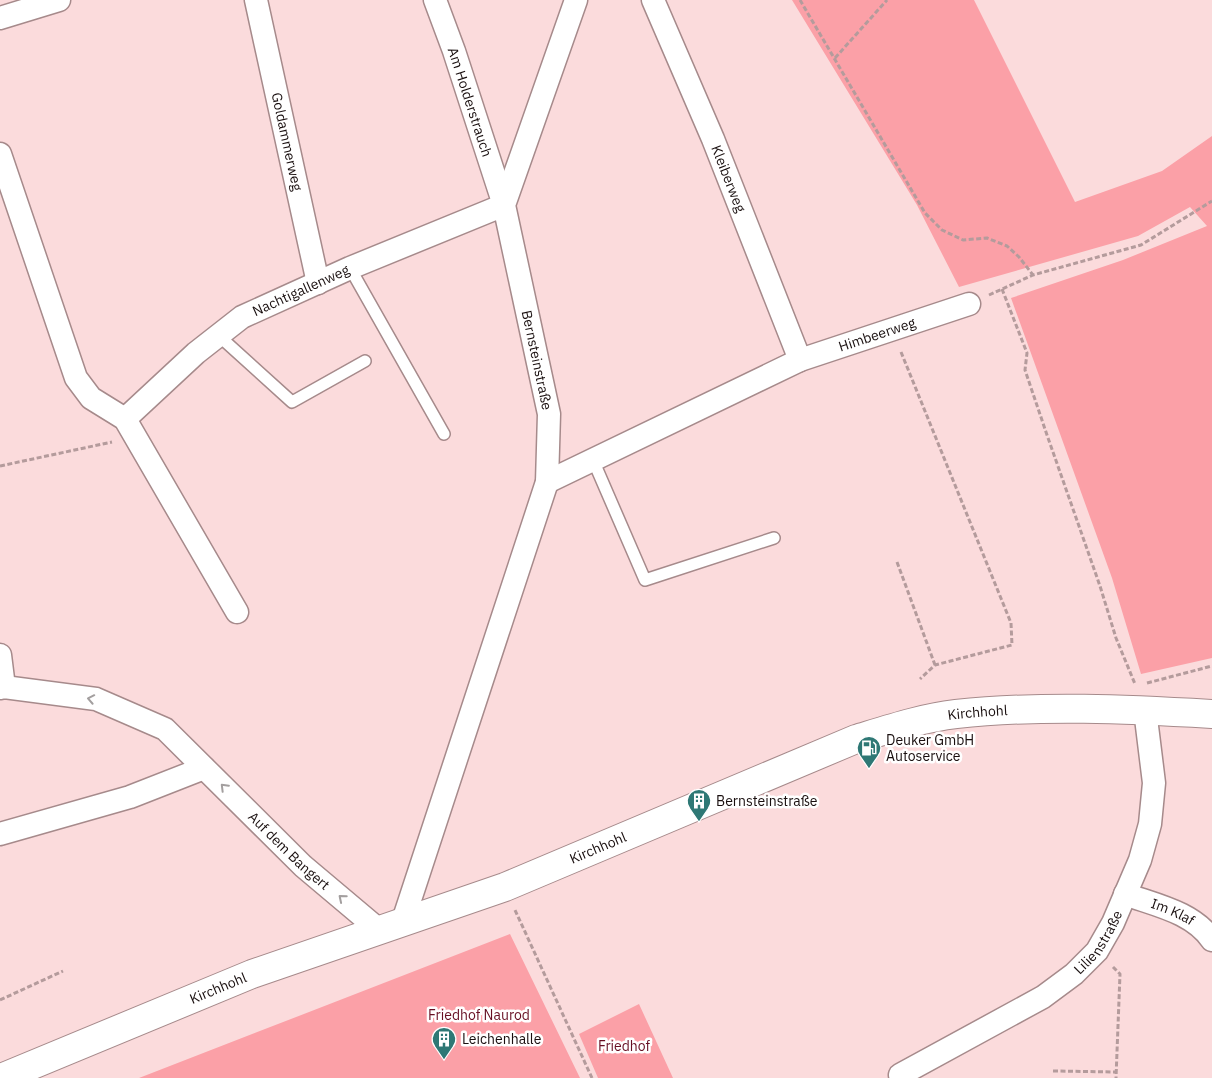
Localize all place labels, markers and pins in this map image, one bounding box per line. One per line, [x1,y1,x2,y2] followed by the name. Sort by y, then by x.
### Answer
[886,731,974,765] place label: Deuker GmbH Autoservice
[856,735,882,769] fuel station icon: Deuker GmbH Autoservice
[686,788,712,822] building icon: Bernsteinstraße
[716,792,818,810] place label: Bernsteinstraße
[431,1026,457,1060] building icon: Leichenhalle
[462,1030,542,1048] place label: Leichenhalle

